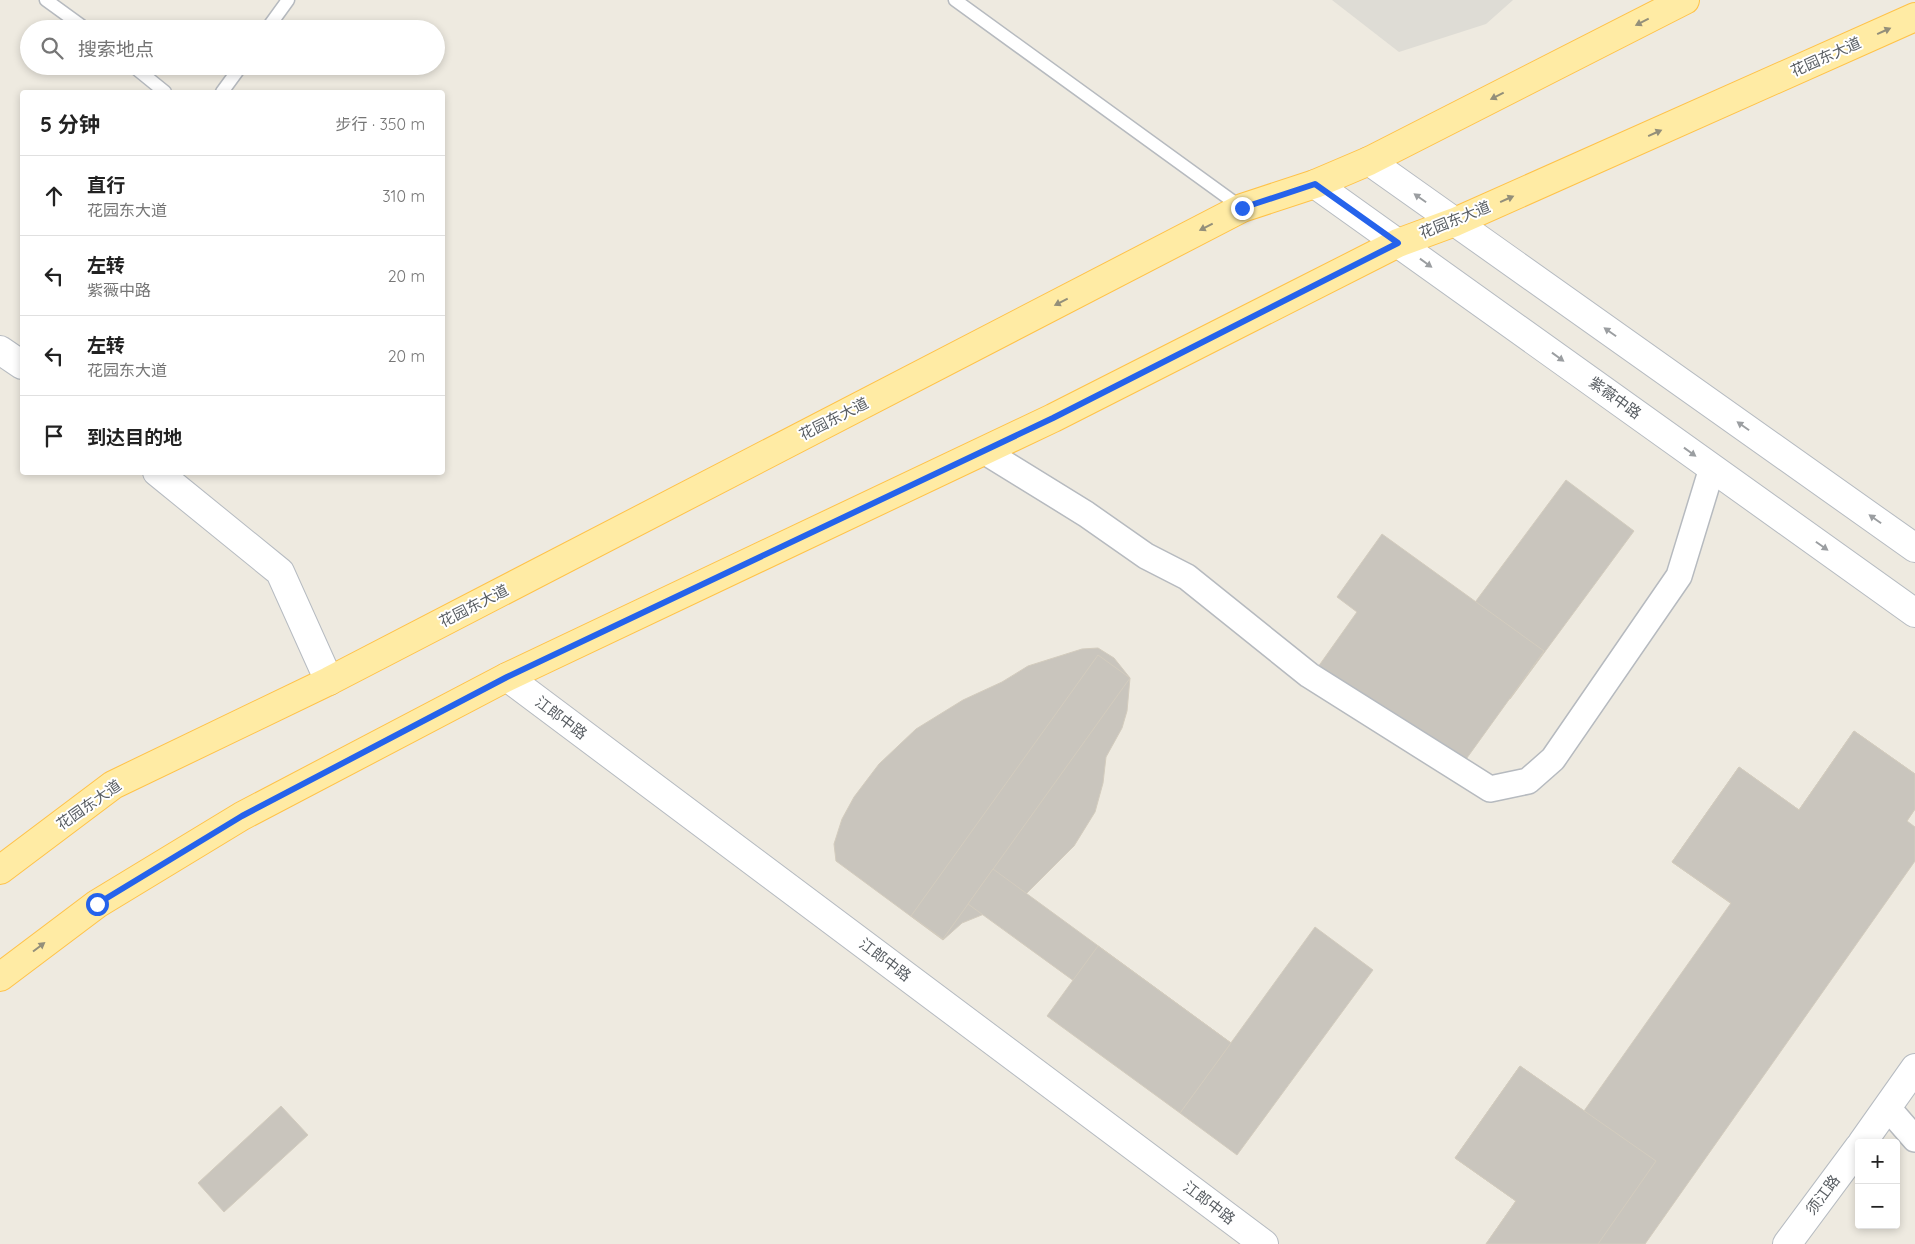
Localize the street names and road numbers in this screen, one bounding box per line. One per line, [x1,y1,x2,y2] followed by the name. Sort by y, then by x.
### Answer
[1788,33,1864,80] street label: 花园东大道
[1416,197,1493,242] street label: 花园东大道
[1585,372,1645,423] street label: 紫薇中路
[796,393,872,444] street label: 花园东大道
[436,580,512,631] street label: 花园东大道
[532,692,591,743] street label: 江郎中路
[53,775,125,834] street label: 花园东大道
[856,934,915,985] street label: 江郎中路
[1801,1171,1844,1218] street label: 须江路
[1180,1177,1239,1228] street label: 江郎中路

